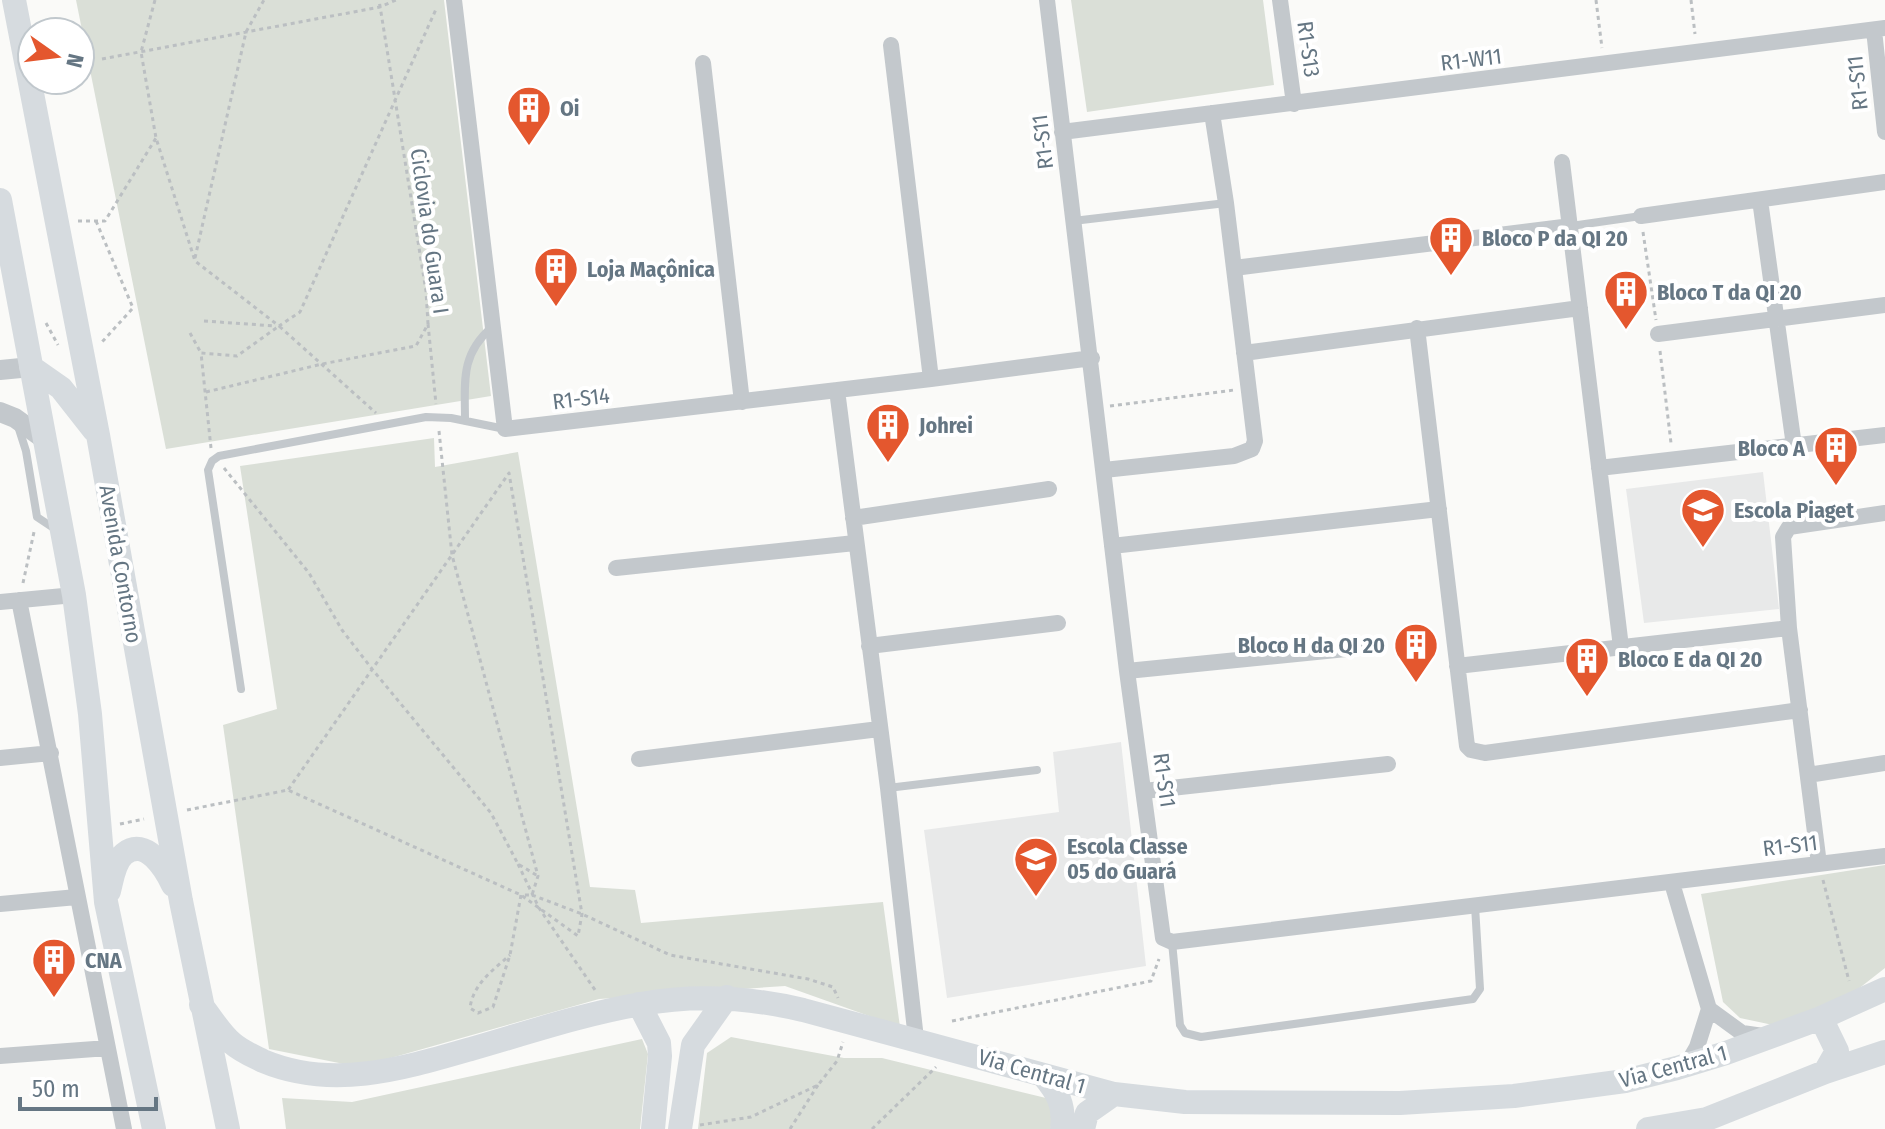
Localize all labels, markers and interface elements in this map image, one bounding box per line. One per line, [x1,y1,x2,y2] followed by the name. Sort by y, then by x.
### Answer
[16,16,96,96] north arrow
[1291,19,1326,79] street label: R1-S13
[1439,42,1503,77] street label: R1-W11
[60,51,90,70] text: N
[1841,54,1874,112] street label: R1-S11
[505,84,553,147] building icon: Oi
[560,95,580,122] place label: Oi
[1026,113,1059,171] street label: R1-S11
[405,147,454,316] street label: Ciclovia do Guara I
[1427,214,1475,277] building icon: Bloco P da QI 20
[1482,225,1628,252] place label: Bloco P da QI 20
[532,245,580,308] building icon: Loja Maçônica
[587,256,715,283] place label: Loja Maçônica
[1602,268,1650,331] building icon: Bloco T da QI 20
[1657,279,1802,306] place label: Bloco T da QI 20
[551,382,611,415] street label: R1-S14
[864,401,912,464] building icon: Johrei
[918,412,973,439] place label: Johrei
[1812,424,1860,487] building icon: Bloco A
[1738,435,1806,462] place label: Bloco A
[93,483,148,645] street label: Avenida Contorno
[1679,486,1727,549] school or university icon: Escola Piaget
[1734,497,1854,524] place label: Escola Piaget
[1392,621,1440,684] building icon: Bloco H da QI 20
[1238,632,1385,659] place label: Bloco H da QI 20
[1563,635,1611,698] building icon: Bloco E da QI 20
[1618,646,1762,673] place label: Bloco E da QI 20
[1147,751,1182,809] street label: R1-S11
[1761,829,1819,862] street label: R1-S11
[1067,833,1188,885] place label: Escola Classe 05 do Guará
[1012,835,1060,898] school or university icon: Escola Classe 05 do Guará
[30,936,78,999] building icon: CNA
[85,947,123,974] place label: CNA
[1616,1039,1730,1094] street label: Via Central 1
[975,1043,1089,1100] street label: Via Central 1
[20,1061,156,1111] scale bar
[32,1075,80,1103] text: 50 m

